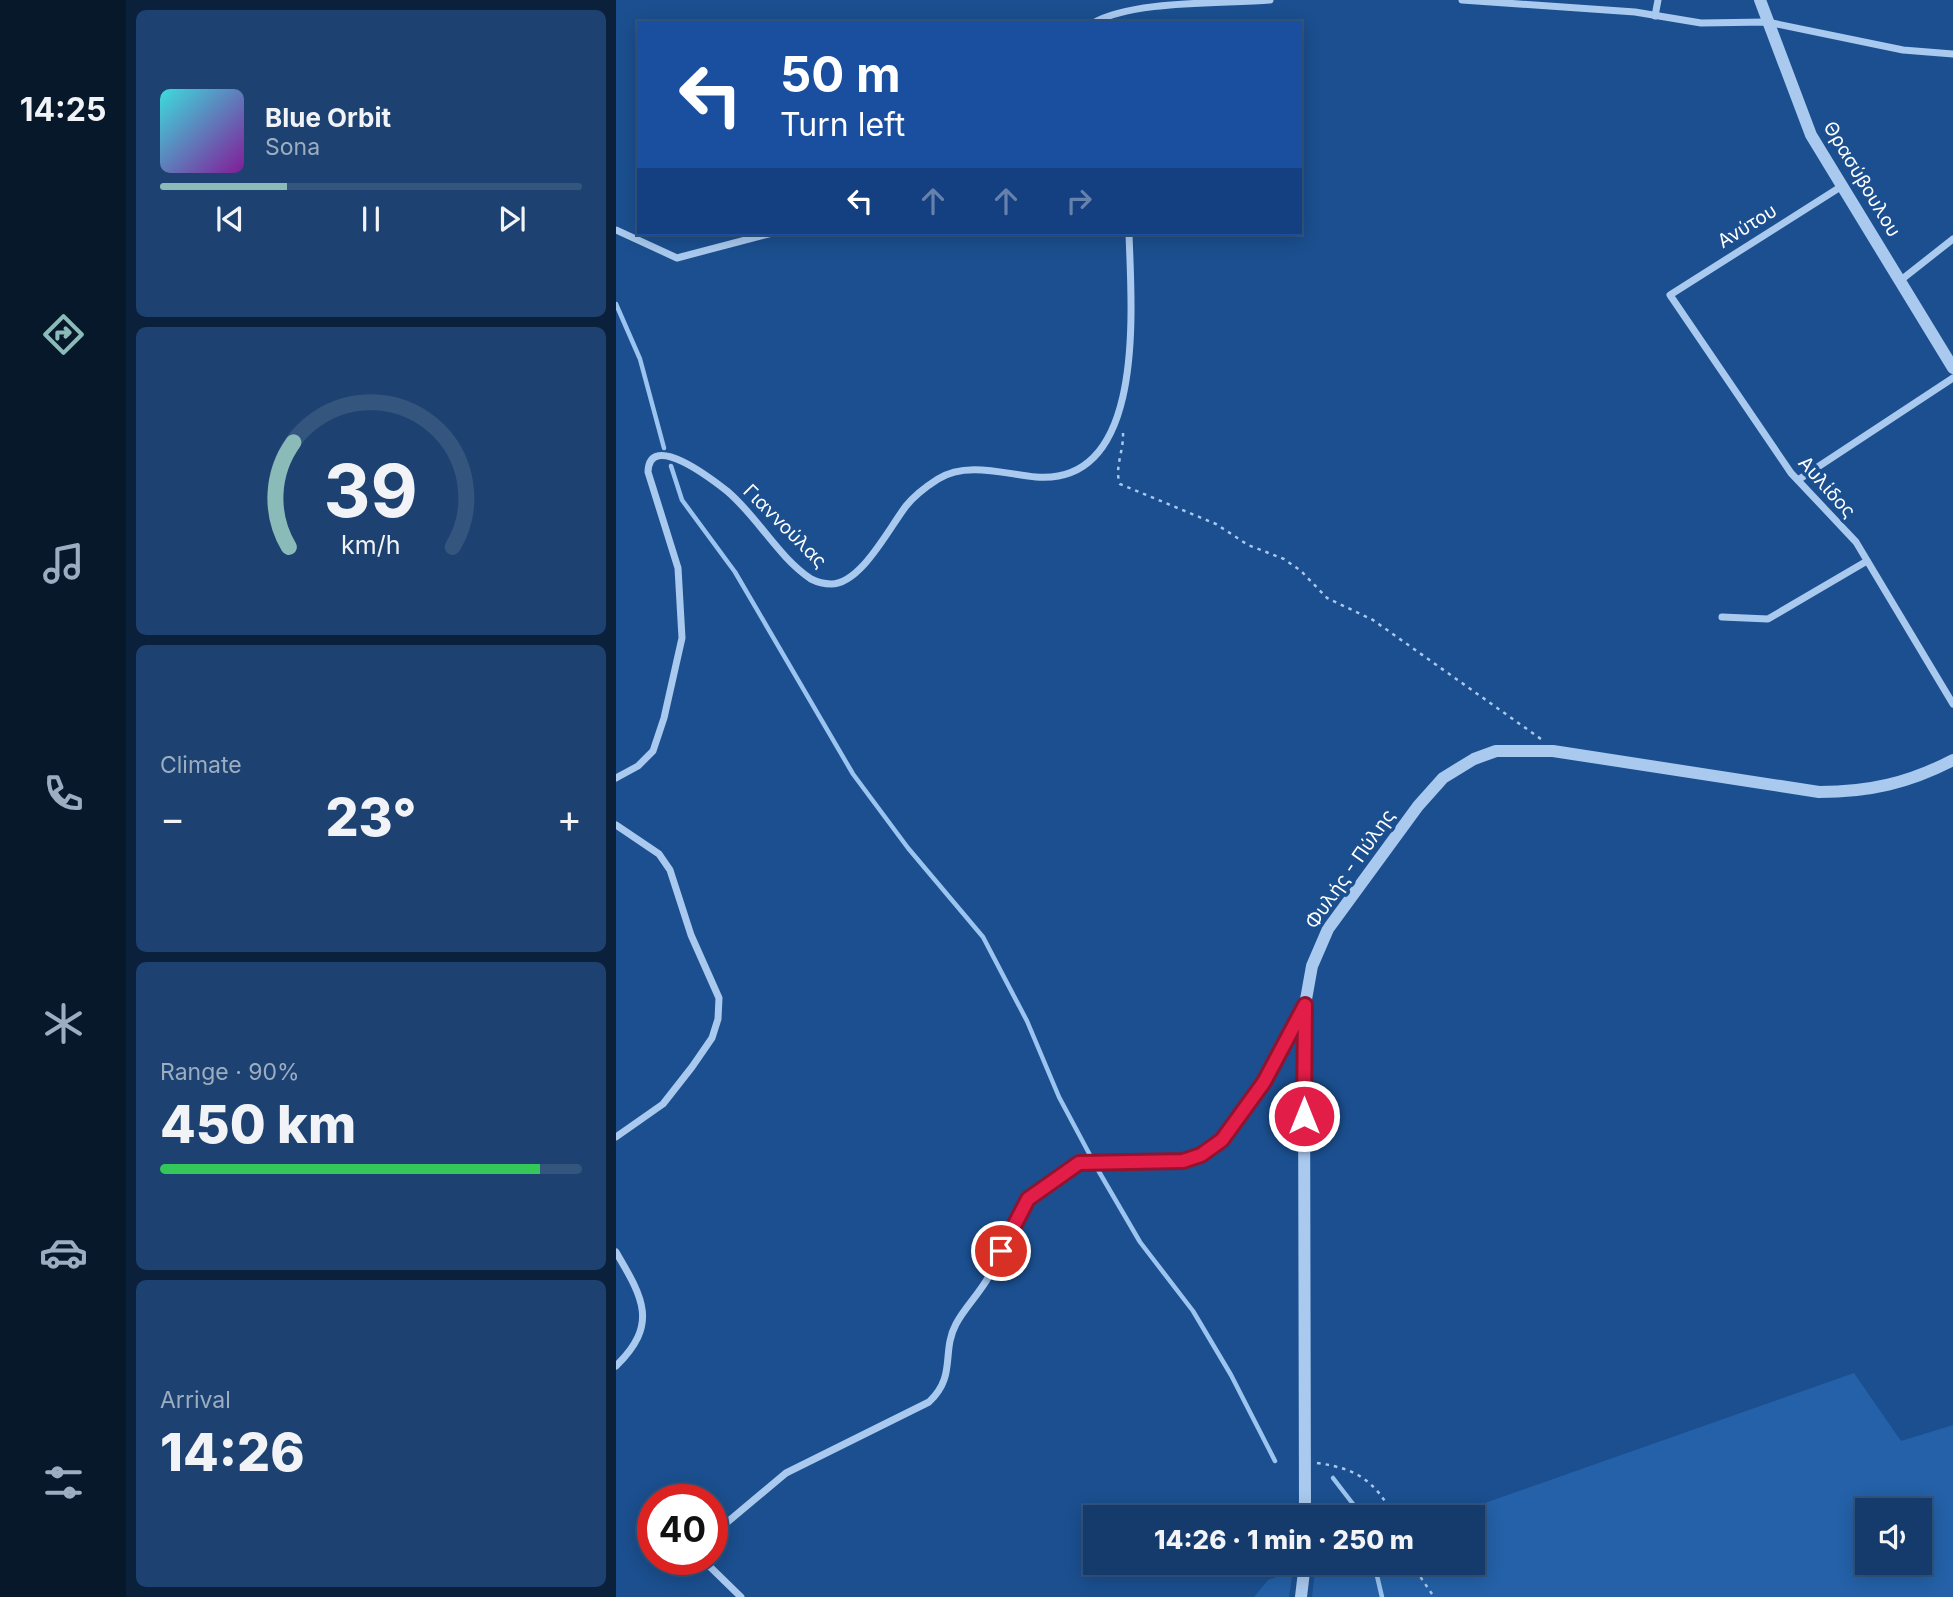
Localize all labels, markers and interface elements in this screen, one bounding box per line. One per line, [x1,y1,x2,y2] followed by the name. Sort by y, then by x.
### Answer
[780,45,901,104] text: 50 m
[665,49,756,140] icon: left
[20,90,106,129] text: 14:25
[265,102,391,133] text: Blue Orbit
[780,105,905,144] text: Turn left
[1818,117,1906,241] street label: Θρασύβουλου
[265,133,320,161] text: Sona
[841,182,879,220] icon: left
[914,182,952,220] icon: ahead
[987,182,1025,220] icon: ahead
[1060,182,1098,220] icon: right
[1713,199,1781,253] street label: Ανύτου
[211,200,249,238] icon: previous
[352,200,390,238] icon: pause
[493,200,531,238] icon: next
[39,310,88,359] icon: directions
[324,447,418,536] text: 39
[1793,452,1861,522] street label: Αυλίδος
[738,479,832,573] street label: Γιαννούλας
[341,530,401,560] text: km/h
[39,539,88,588] icon: music
[160,751,242,779] text: Climate
[39,769,88,818] icon: phone
[325,786,417,849] text: 23°
[160,795,185,841] text: −
[557,795,582,841] text: +
[1300,805,1400,933] street label: Φυλής - Πύλης
[39,999,88,1048] icon: climate
[160,1058,300,1086] text: Range · 90%
[1267,1079,1341,1153] position arrow
[160,1093,356,1156] text: 450 km
[971,1221,1031,1281] pin
[39,1228,88,1277] icon: car
[982,1232,1020,1270] icon: arrive
[160,1386,231,1414] text: Arrival
[160,1421,305,1484] text: 14:26
[39,1458,88,1507] icon: filters
[637,1484,728,1575] speed limit sign: 40
[1855,1498,1932,1575] map controls
[1855,1498,1932,1575] button: sound
[1154,1524,1414,1555] text: 14:26 · 1 min · 250 m

